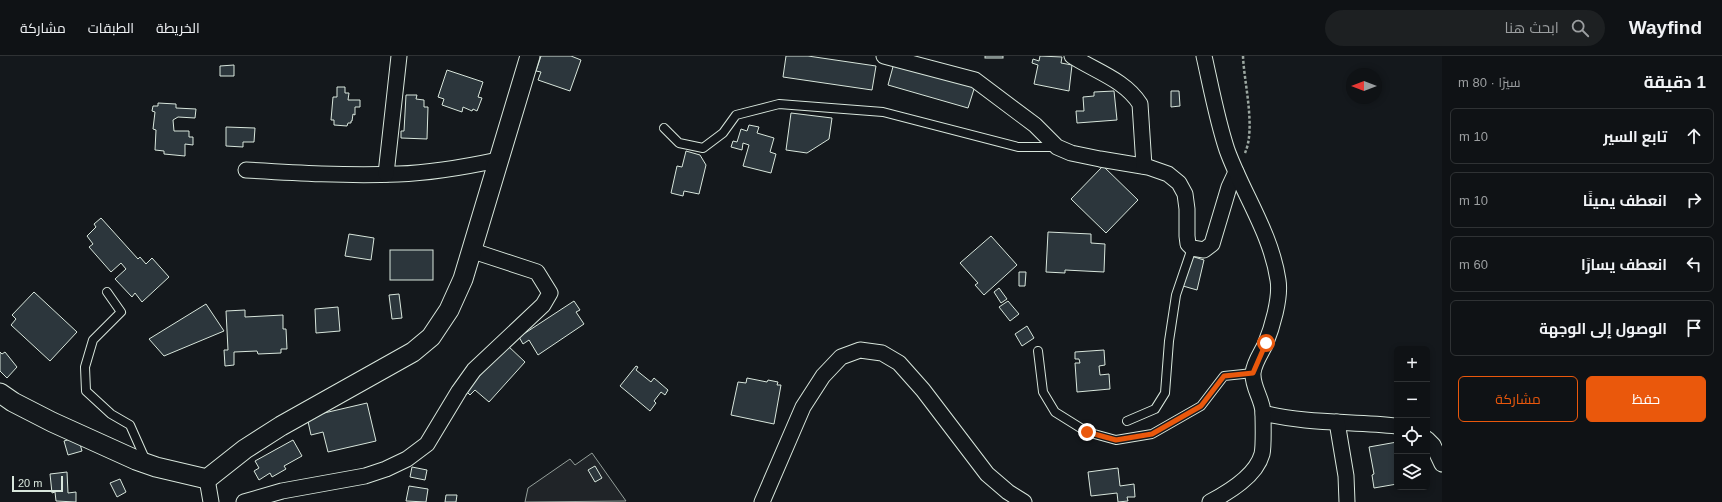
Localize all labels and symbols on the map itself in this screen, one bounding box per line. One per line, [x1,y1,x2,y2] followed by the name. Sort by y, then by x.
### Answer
[1346,68,1382,104] north arrow
[1257,334,1275,352] route start
[1078,423,1096,441] route end
[12,474,63,493] scale bar

